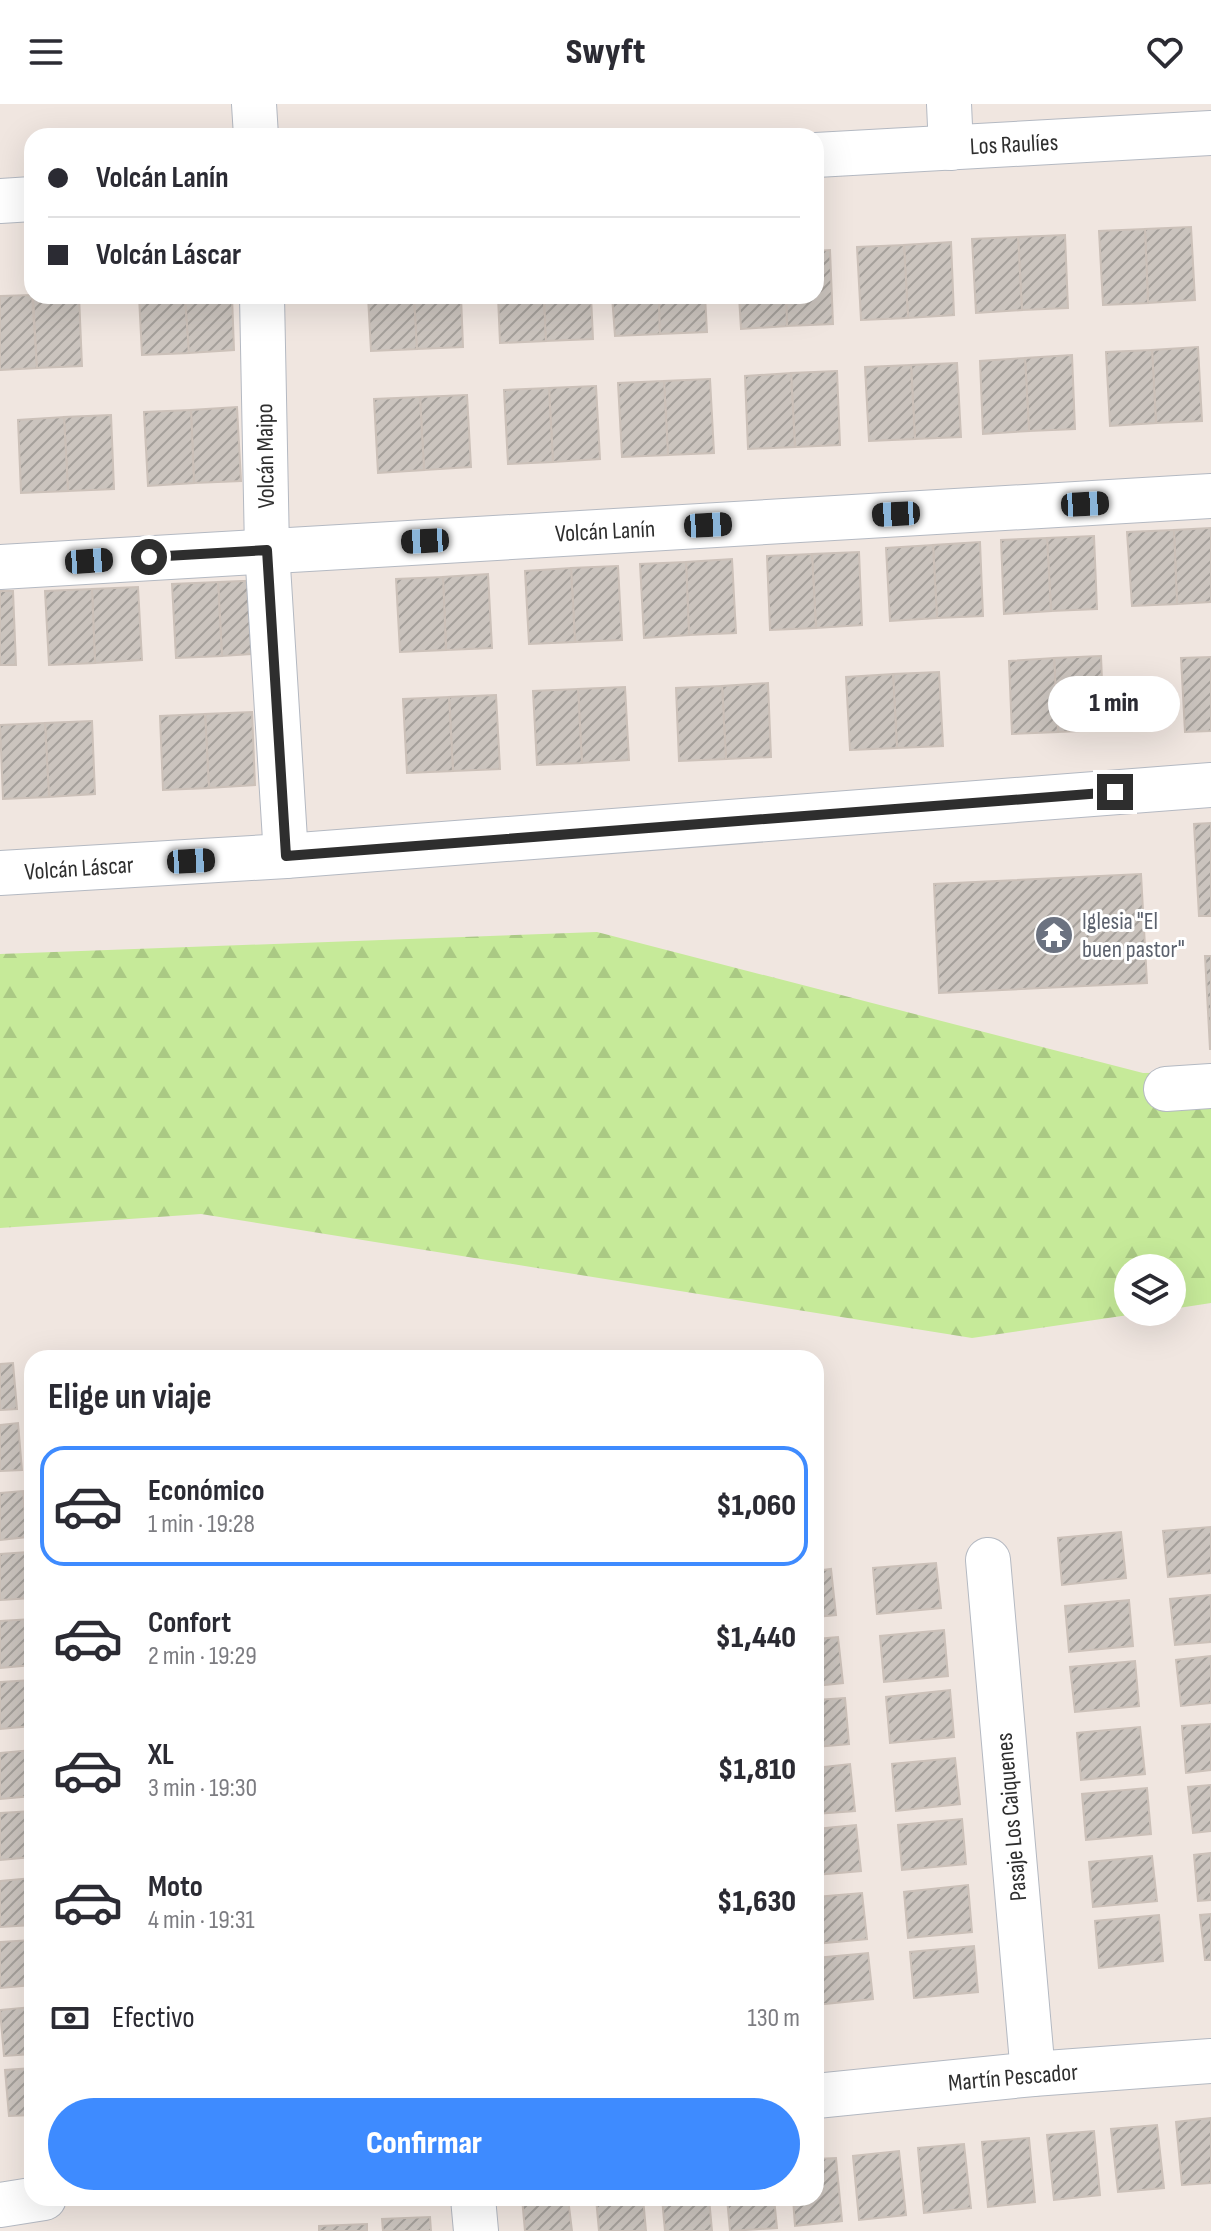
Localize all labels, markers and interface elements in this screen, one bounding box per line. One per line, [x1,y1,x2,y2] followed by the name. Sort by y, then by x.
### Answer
[24,30,68,74] icon: menu
[1143,30,1187,74] icon: heart
[566,31,645,74] text: Swyft
[969,128,1059,161] street label: Los Raulíes
[96,160,229,196] text: Volcán Lanín
[96,237,241,273] text: Volcán Láscar
[250,403,281,509] street label: Volcán Maipo
[1060,491,1110,517] car
[871,501,921,527] car
[683,512,733,538] car
[554,514,656,549] street label: Volcán Lanín
[400,528,450,554] car
[131,539,167,575] route start
[64,547,114,575] car
[1049,676,1181,732] callout: 1 min
[1089,688,1139,719] text: 1 min
[1097,774,1133,810] route end
[166,848,216,874] car
[24,850,135,887] street label: Volcán Láscar
[1082,907,1185,964] place label: Iglesia "El buen pastor"
[1033,914,1075,956] temple icon: Iglesia "El buen pastor"
[1114,1254,1186,1326] map controls
[1114,1254,1186,1326] button: layers
[48,1376,212,1419] text: Elige un viaje
[52,1470,124,1542] icon: car
[148,1473,265,1509] text: Económico
[716,1488,796,1524] text: $1,060
[148,1509,255,1540] text: 1 min · 19:28
[52,1602,124,1674] icon: car
[148,1605,231,1641] text: Confort
[716,1620,796,1656] text: $1,440
[148,1641,257,1672] text: 2 min · 19:29
[990,1732,1033,1902] street label: Pasaje Los Caiquenes
[52,1734,124,1806] icon: car
[148,1737,174,1773] text: XL
[718,1752,796,1788] text: $1,810
[148,1773,257,1804] text: 3 min · 19:30
[52,1866,124,1938] icon: car
[148,1869,203,1905] text: Moto
[717,1884,796,1920] text: $1,630
[148,1905,255,1936] text: 4 min · 19:31
[48,1996,92,2040] icon: cash
[112,2000,195,2036] text: Efectivo
[748,2003,800,2034] text: 130 m
[947,2057,1079,2098] street label: Martín Pescador
[48,2098,800,2190] button: Confirmar

